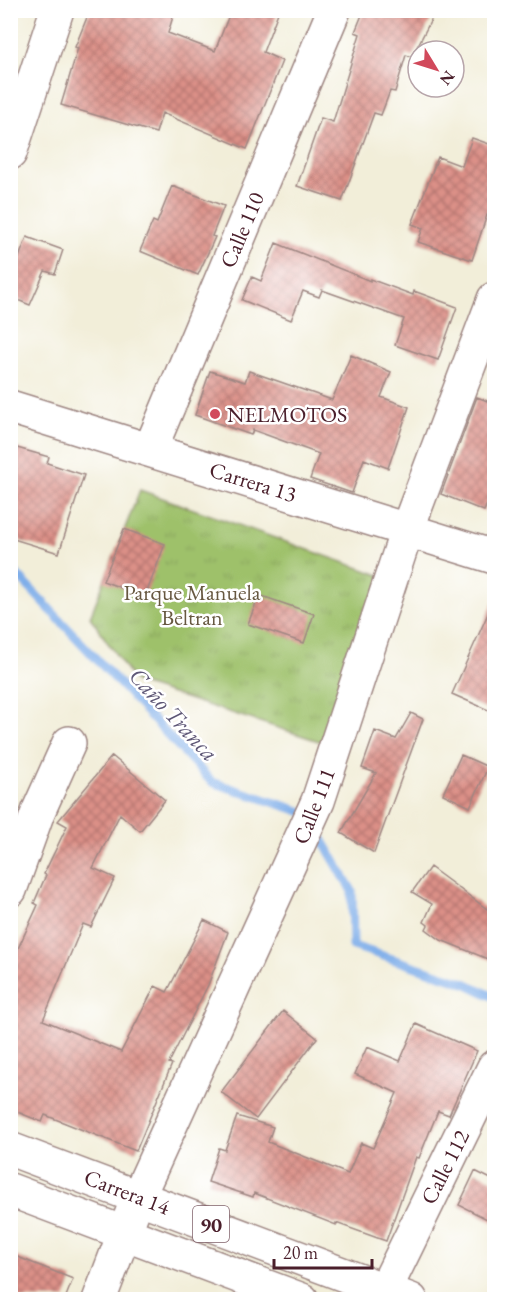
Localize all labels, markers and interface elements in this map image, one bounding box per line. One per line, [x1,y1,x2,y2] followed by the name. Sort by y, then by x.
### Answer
[406,39,466,99] north arrow
[435,66,460,90] text: N
[213,187,271,272] street label: Calle 110
[227,400,347,429] place label: NELMOTOS
[208,407,222,421] marker: NELMOTOS
[206,455,300,509] street label: Carrera 13
[123,578,261,632] park label: Parque Manuela Beltran
[123,660,225,768] water label: Caño Tranca
[286,764,342,848] street label: Calle 111
[414,1125,476,1209] street label: Calle 112
[80,1162,174,1222] street label: Carrera 14
[193,1206,229,1242] road number: 90
[274,1232,372,1270] scale bar
[283,1241,318,1264] text: 20 m

